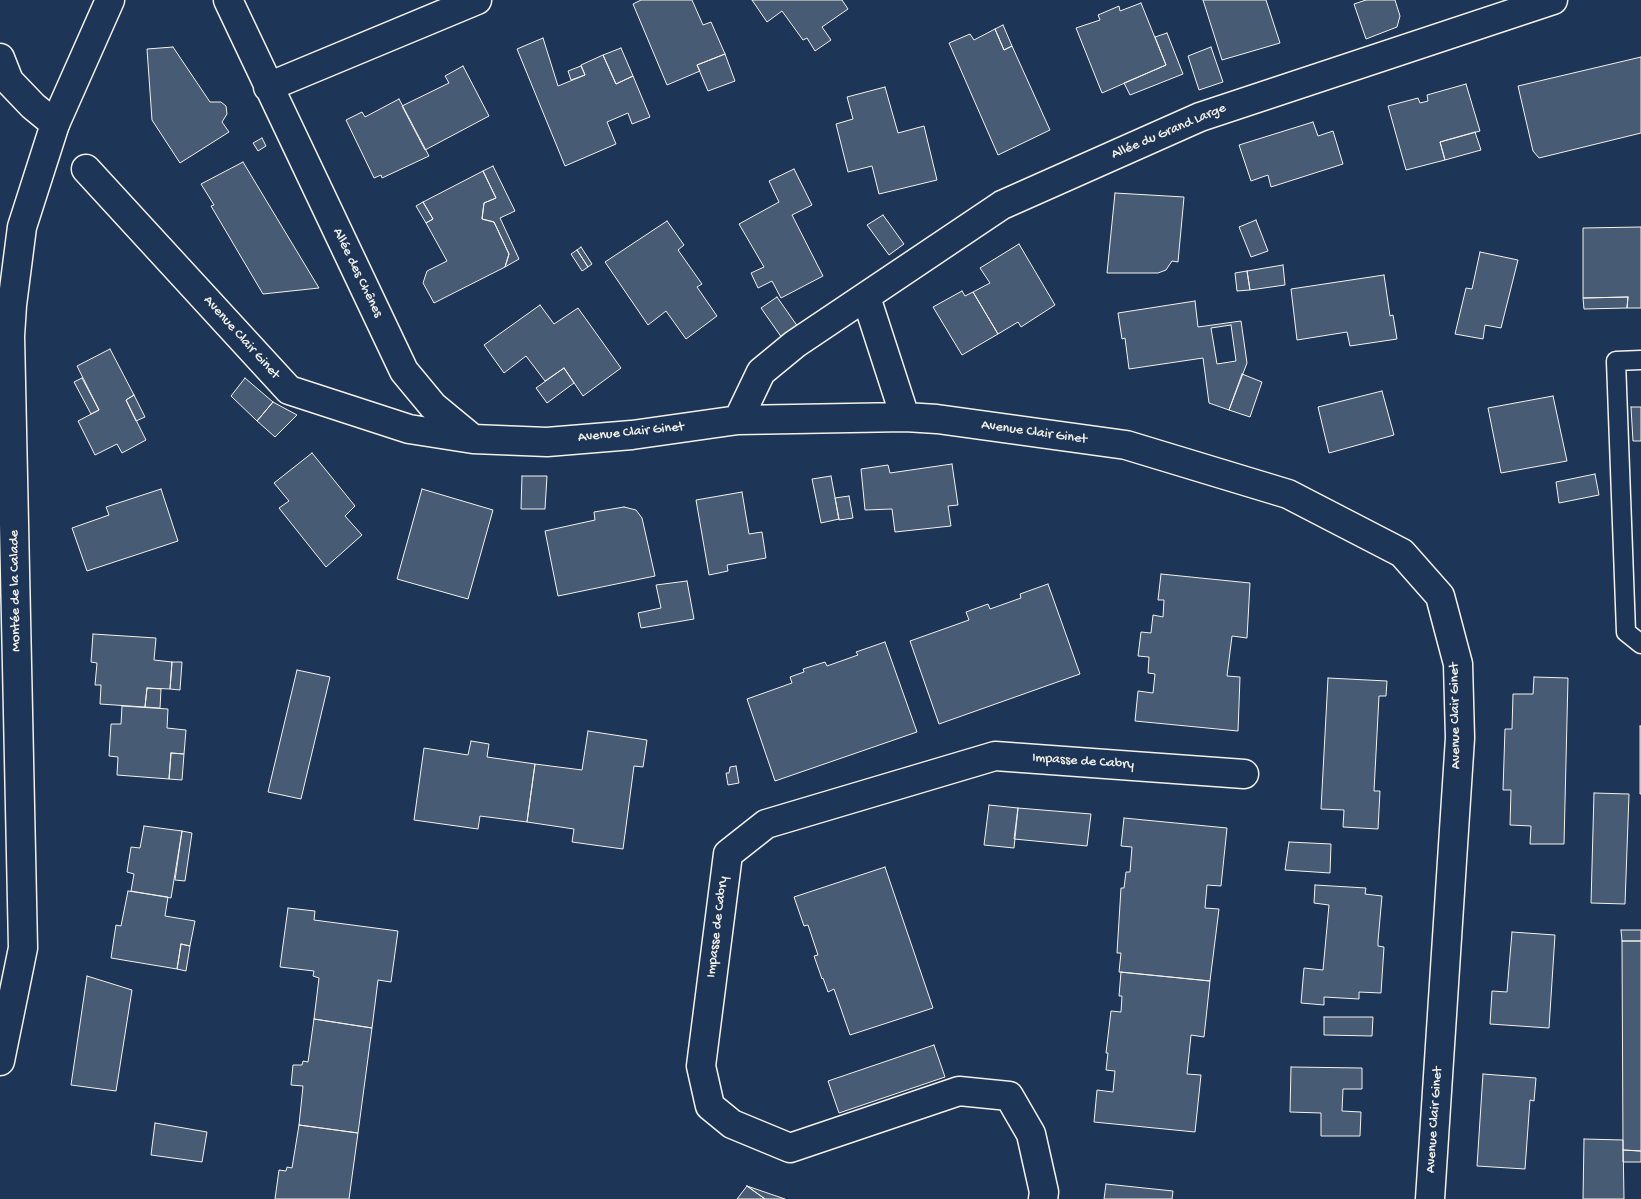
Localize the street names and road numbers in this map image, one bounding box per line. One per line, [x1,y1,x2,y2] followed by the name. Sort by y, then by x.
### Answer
[1109,100,1229,164] street label: Allée du Grand Large
[328,226,386,320] street label: Allée des Chênes
[199,293,283,383] street label: Avenue Clair Ginet
[980,417,1088,449] street label: Avenue Clair Ginet
[577,419,685,447] street label: Avenue Clair Ginet
[7,530,25,652] street label: Montée de la Calade
[1447,663,1465,769] street label: Avenue Clair Ginet
[1031,750,1135,774] street label: Impasse de Cabry
[703,875,733,979] street label: Impasse de Cabry
[1423,1066,1447,1174] street label: Avenue Clair Ginet

